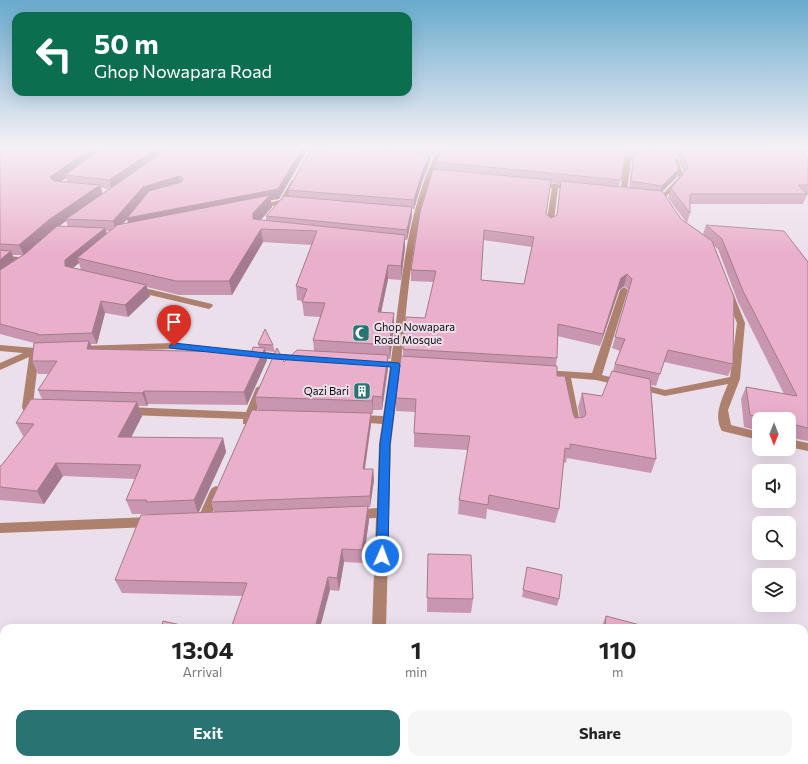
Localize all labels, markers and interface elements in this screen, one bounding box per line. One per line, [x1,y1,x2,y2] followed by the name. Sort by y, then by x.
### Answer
[94,26,159,60] text: 50 m
[28,28,80,80] icon: left
[94,60,272,82] text: Ghop Nowapara Road
[157,305,191,346] pin
[163,311,185,333] icon: arrive
[374,320,455,346] place label: Ghop Nowapara Road Mosque
[351,323,371,343] mosque icon: Ghop Nowapara Road Mosque
[352,381,372,401] building icon: Qazi Bari
[304,384,349,397] place label: Qazi Bari
[752,412,796,456] north arrow
[752,412,796,612] map controls
[752,464,796,508] button: sound
[752,516,796,560] button: search
[361,535,403,577] position arrow
[752,568,796,612] button: layers
[172,635,233,664] text: 13:04
[411,635,422,664] text: 1
[599,635,636,664] text: 110
[183,664,222,680] text: Arrival
[405,664,427,680] text: min
[612,664,623,680] text: m
[16,710,400,756] button: Exit
[408,710,792,756] button: Share

